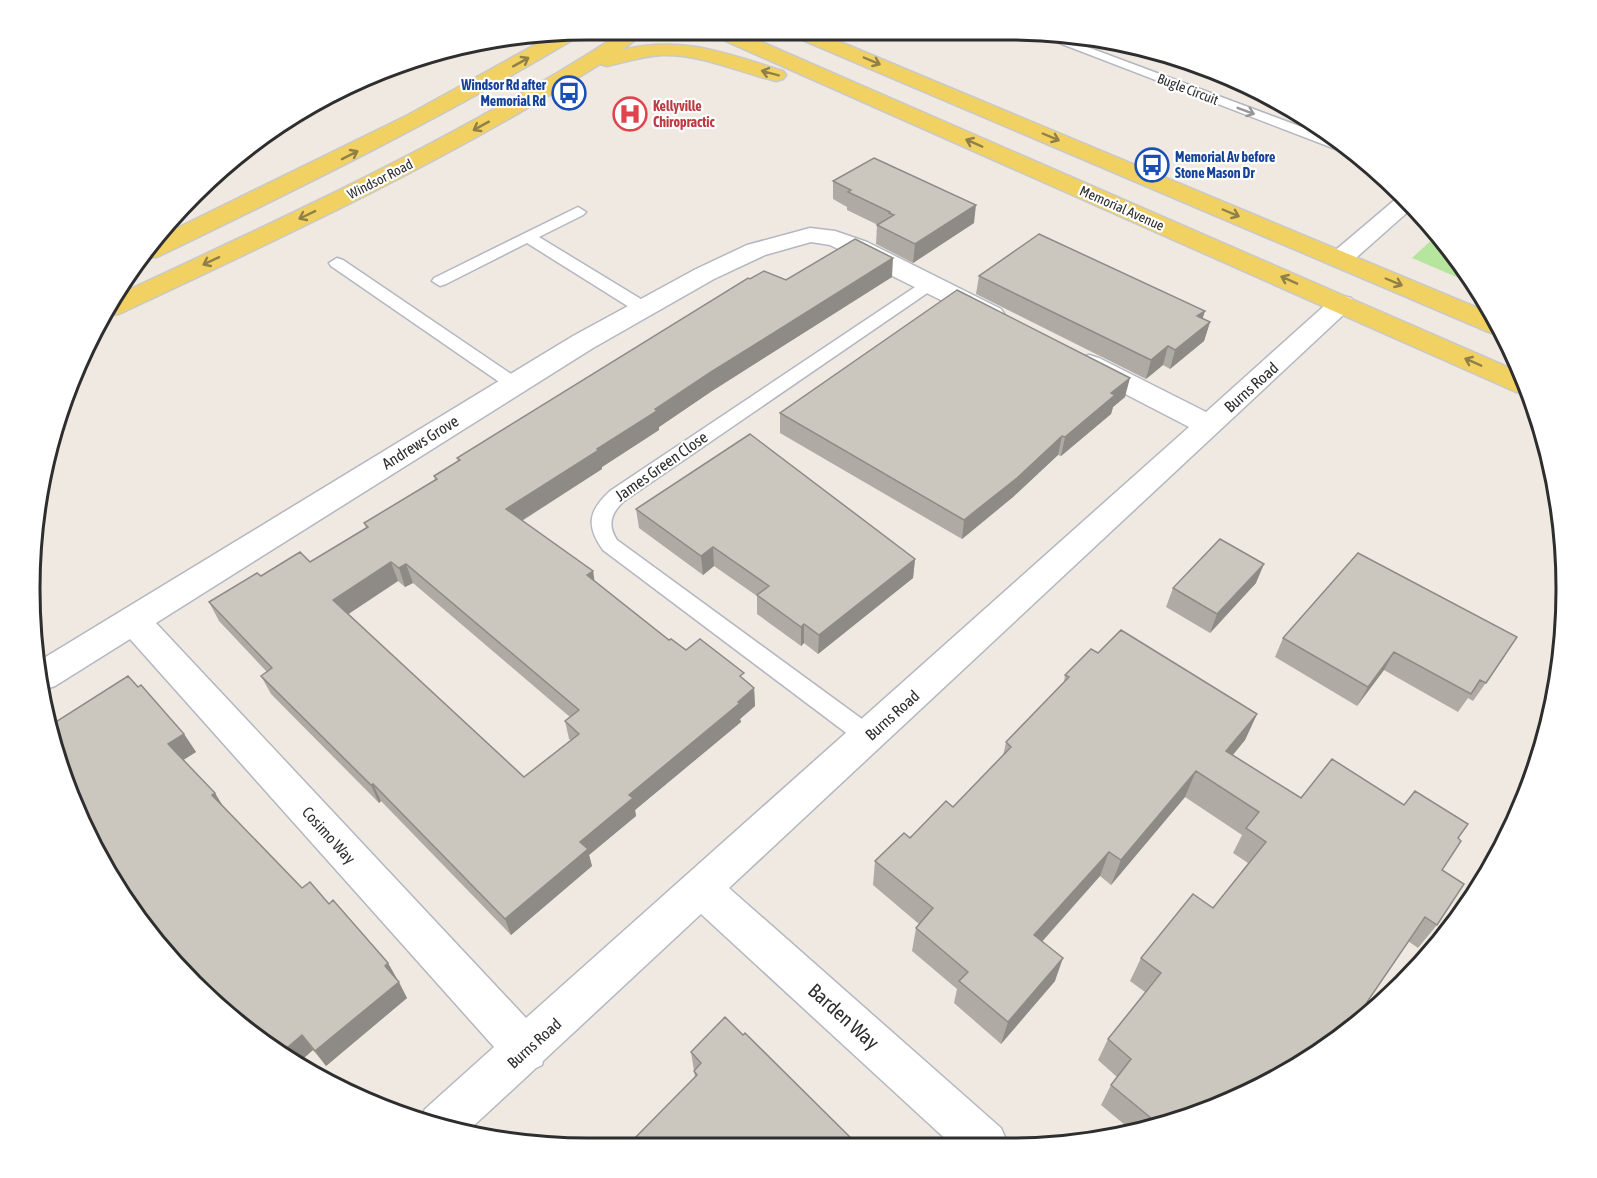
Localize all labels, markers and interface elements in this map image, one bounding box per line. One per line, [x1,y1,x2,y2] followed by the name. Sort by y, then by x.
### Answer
[512,56,530,67] one-way arrow
[862,56,880,68] one-way arrow
[761,67,780,78] one-way arrow
[1155,70,1221,108] street label: Bugle Circuit
[551,75,587,111] bus stop icon: Windsor Rd after Memorial Rd
[460,77,547,109] place label: Windsor Rd after Memorial Rd
[612,96,648,132] hospital icon: Kellyville Chiropractic
[653,98,715,130] place label: Kellyville Chiropractic
[1236,106,1254,117] one-way arrow
[472,120,489,132] one-way arrow
[1042,132,1060,143] one-way arrow
[965,136,983,147] one-way arrow
[1134,147,1170,183] bus stop icon: Memorial Av before Stone Mason Dr
[340,148,358,160] one-way arrow
[1175,149,1275,181] place label: Memorial Av before Stone Mason Dr
[345,156,415,202] street label: Windsor Road
[1077,182,1167,234] street label: Memorial Avenue
[1221,208,1240,219] one-way arrow
[299,209,317,221] one-way arrow
[202,255,220,267] one-way arrow
[1280,274,1298,286] one-way arrow
[1384,277,1403,288] one-way arrow
[1464,356,1482,367] one-way arrow
[1220,358,1282,416] street label: Burns Road
[378,411,462,473] street label: Andrews Grove
[611,428,711,504] street label: James Green Close
[861,686,923,744] street label: Burns Road
[298,803,360,868] street label: Cosimo Way
[804,978,884,1054] street label: Barden Way
[503,1014,565,1072] street label: Burns Road

